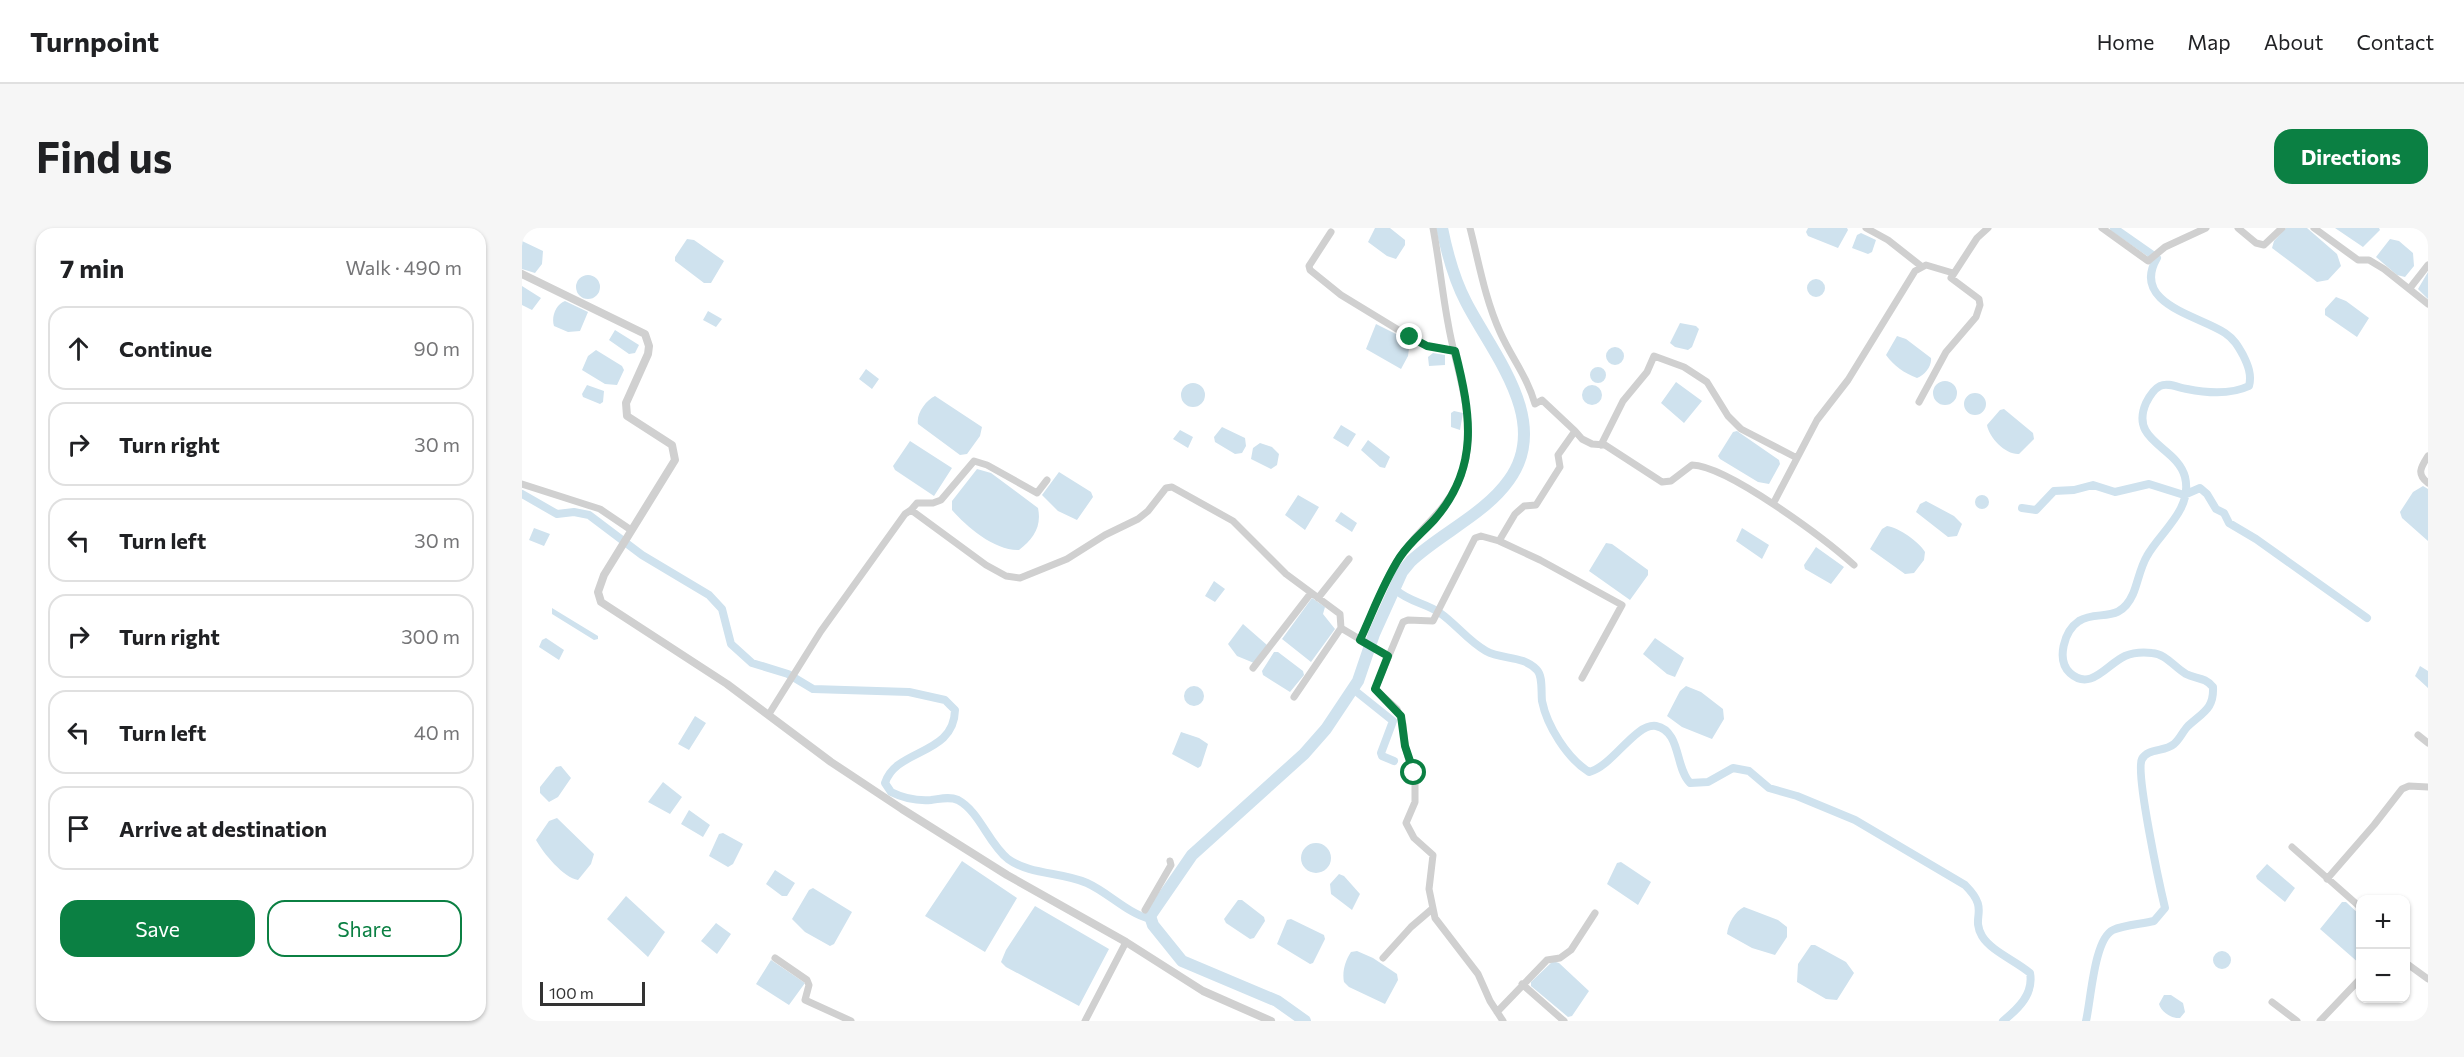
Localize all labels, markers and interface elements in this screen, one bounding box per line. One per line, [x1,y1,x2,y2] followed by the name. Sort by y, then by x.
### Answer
[30,24,159,58] text: Turnpoint
[2097,29,2154,54] text: Home
[2187,29,2231,54] text: Map
[2264,29,2323,54] text: About
[2356,29,2434,54] text: Contact
[2274,129,2428,184] button: Directions
[36,130,172,182] text: Find us
[60,252,124,283] text: 7 min
[345,255,462,279] text: Walk · 490 m
[1396,323,1422,349] route end
[62,332,95,365] icon: ahead
[119,335,212,362] text: Continue
[414,336,460,360] text: 90 m
[62,428,95,461] icon: right
[119,431,220,458] text: Turn right
[414,432,460,456] text: 30 m
[62,524,95,557] icon: left
[119,527,206,554] text: Turn left
[414,528,460,552] text: 30 m
[62,620,95,653] icon: right
[119,623,220,650] text: Turn right
[401,624,460,648] text: 300 m
[62,716,95,749] icon: left
[119,719,206,746] text: Turn left
[414,720,460,744] text: 40 m
[1400,759,1426,785] route start
[62,812,95,845] icon: arrive
[119,815,327,842] text: Arrive at destination
[2356,895,2410,1003] map controls
[2356,895,2410,949] button: +
[60,900,255,957] button: Save
[267,900,462,957] button: Share
[2356,949,2410,1003] button: −
[540,979,645,1006] scale bar
[549,983,594,1002] text: 100 m

